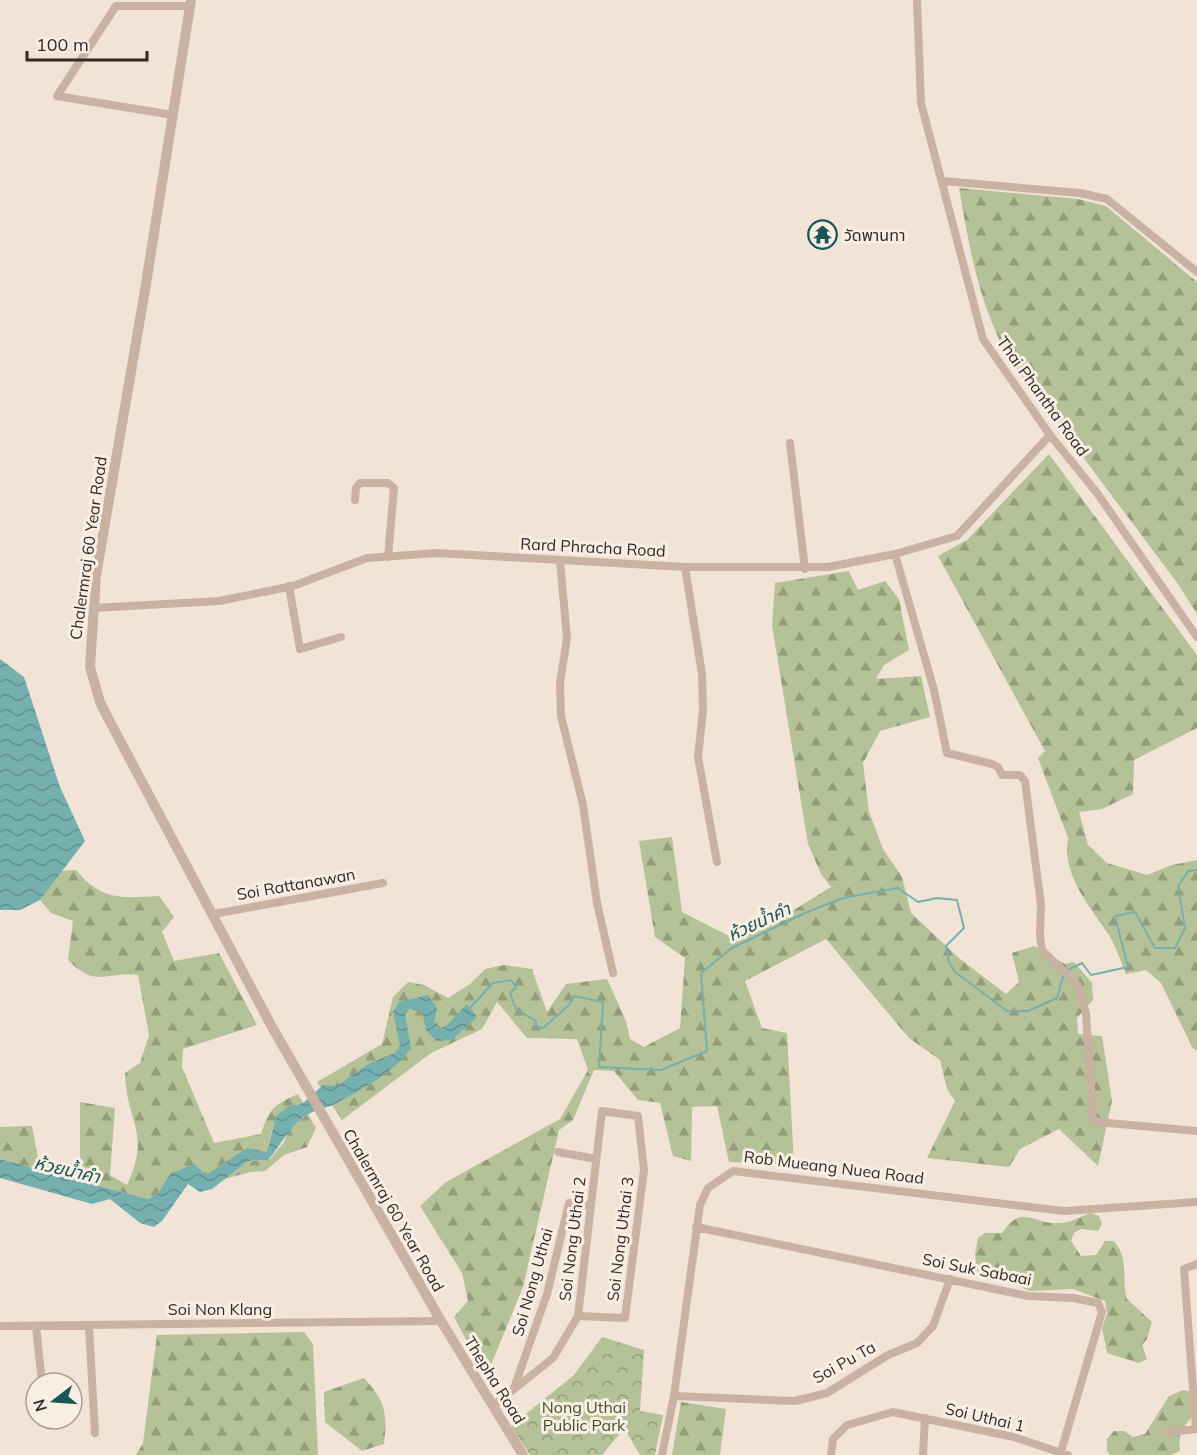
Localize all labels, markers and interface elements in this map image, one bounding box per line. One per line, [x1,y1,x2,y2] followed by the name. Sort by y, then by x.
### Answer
[27,24,147,62] scale bar
[36,33,89,56] text: 100 m
[807,219,839,251] temple icon: วัดพานทา
[844,225,905,245] place label: วัดพานทา
[993,332,1093,460] street label: Thai Phantha Road
[65,455,111,641] street label: Chalermraj 60 Year Road
[520,533,666,561] street label: Rard Phracha Road
[235,864,357,904] street label: Soi Rattanawan
[723,896,795,946] water label: ห้วยน้ำคำ
[339,1125,449,1295] street label: Chalermraj 60 Year Road
[743,1146,925,1188] street label: Rob Mueang Nuea Road
[32,1150,103,1188] water label: ห้วยน้ำคำ
[554,1176,590,1302] street label: Soi Nong Uthai 2
[602,1176,638,1302] street label: Soi Nong Uthai 3
[507,1226,557,1338] street label: Soi Nong Uthai
[921,1249,1033,1289] street label: Soi Suk Sabaai
[168,1299,272,1319] street label: Soi Non Klang
[460,1332,530,1428] street label: Thepha Road
[809,1337,879,1387] street label: Soi Pu Ta
[24,1371,84,1431] north arrow
[28,1397,51,1414] text: N
[542,1397,626,1435] park label: Nong Uthai Public Park
[943,1398,1027,1436] street label: Soi Uthai 1

